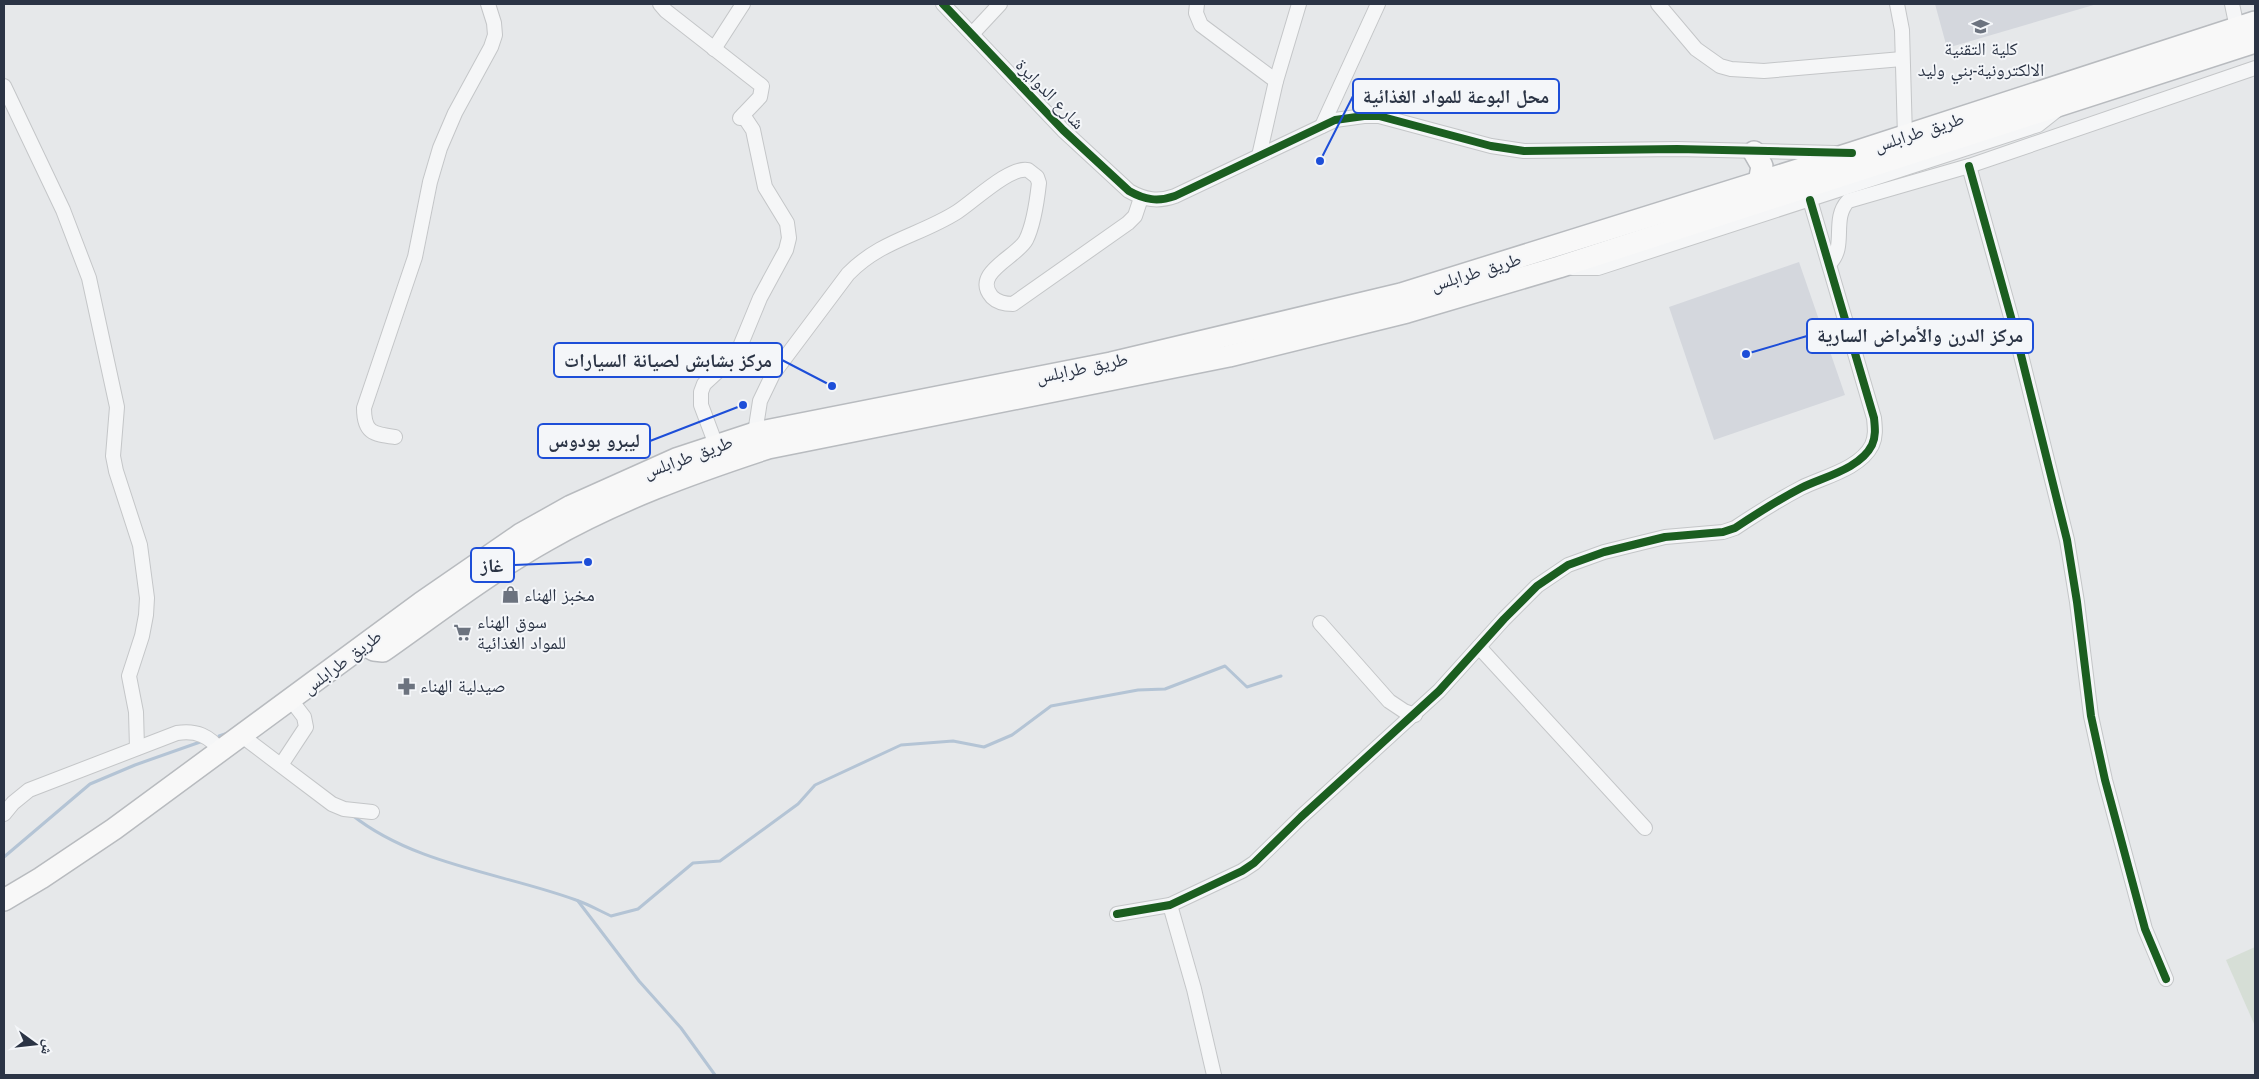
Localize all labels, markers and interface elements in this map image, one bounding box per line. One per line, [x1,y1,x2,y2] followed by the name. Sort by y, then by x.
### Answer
[1971,16,1991,36] school or university icon: كلية التقنية الالكترونية-بني وليد
[1918,36,2044,85] place label: كلية التقنية الالكترونية-بني وليد
[1009,53,1091,135] street label: شارع الدوايرة
[1353,79,1559,113] callout: محل البوعة للمواد الغذائية
[1363,83,1549,110] text: محل البوعة للمواد الغذائية
[1871,105,1967,159] street label: طريق طرابلس
[1428,246,1524,298] street label: طريق طرابلس
[1807,319,2033,353] callout: مركز الدرن والأمراض السارية
[1817,322,2023,349] text: مركز الدرن والأمراض السارية
[554,343,782,377] callout: مركز بشابش لصيانة السيارات
[1034,346,1130,390] street label: طريق طرابلس
[564,347,772,374] text: مركز بشابش لصيانة السيارات
[538,424,650,458] callout: ليبرو بودوس
[548,427,640,454] text: ليبرو بودوس
[640,429,736,485] street label: طريق طرابلس
[471,548,514,582] callout: غاز
[480,552,503,579] text: غاز
[524,582,595,608] place label: مخبز الهناء
[500,585,520,605] shop icon: مخبز الهناء
[477,609,566,656] place label: سوق الهناء للمواد الغذائية
[453,622,473,642] supermarket icon: سوق الهناء للمواد الغذائية
[297,624,387,700] street label: طريق طرابلس
[420,673,506,699] place label: صيدلية الهناء
[396,676,416,696] pharmacy icon: صيدلية الهناء
[10,1019,60,1069] north arrow
[36,1038,59,1057] text: ش

